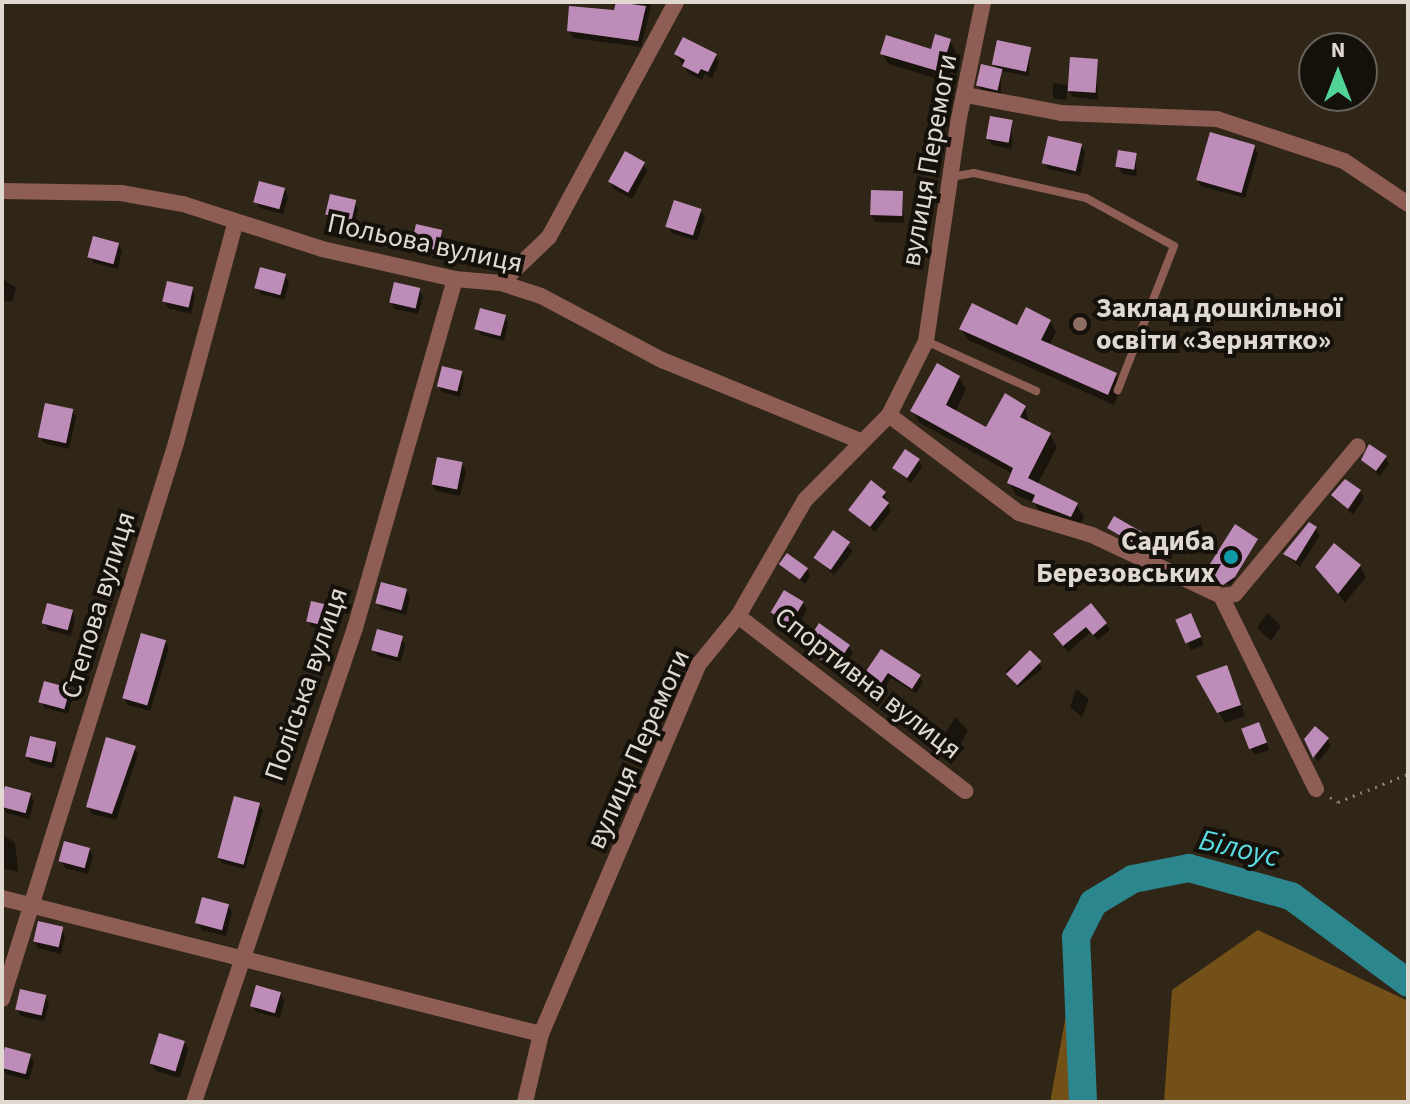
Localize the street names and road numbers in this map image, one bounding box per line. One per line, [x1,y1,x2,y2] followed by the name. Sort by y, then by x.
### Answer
[894,51,964,269] street label: вулиця Перемоги
[324,206,526,280] street label: Польова вулиця
[54,507,142,703] street label: Степова вулиця
[257,583,355,785] street label: Поліська вулиця
[768,600,968,766] street label: Спортивна вулиця
[579,644,697,854] street label: вулиця Перемоги

